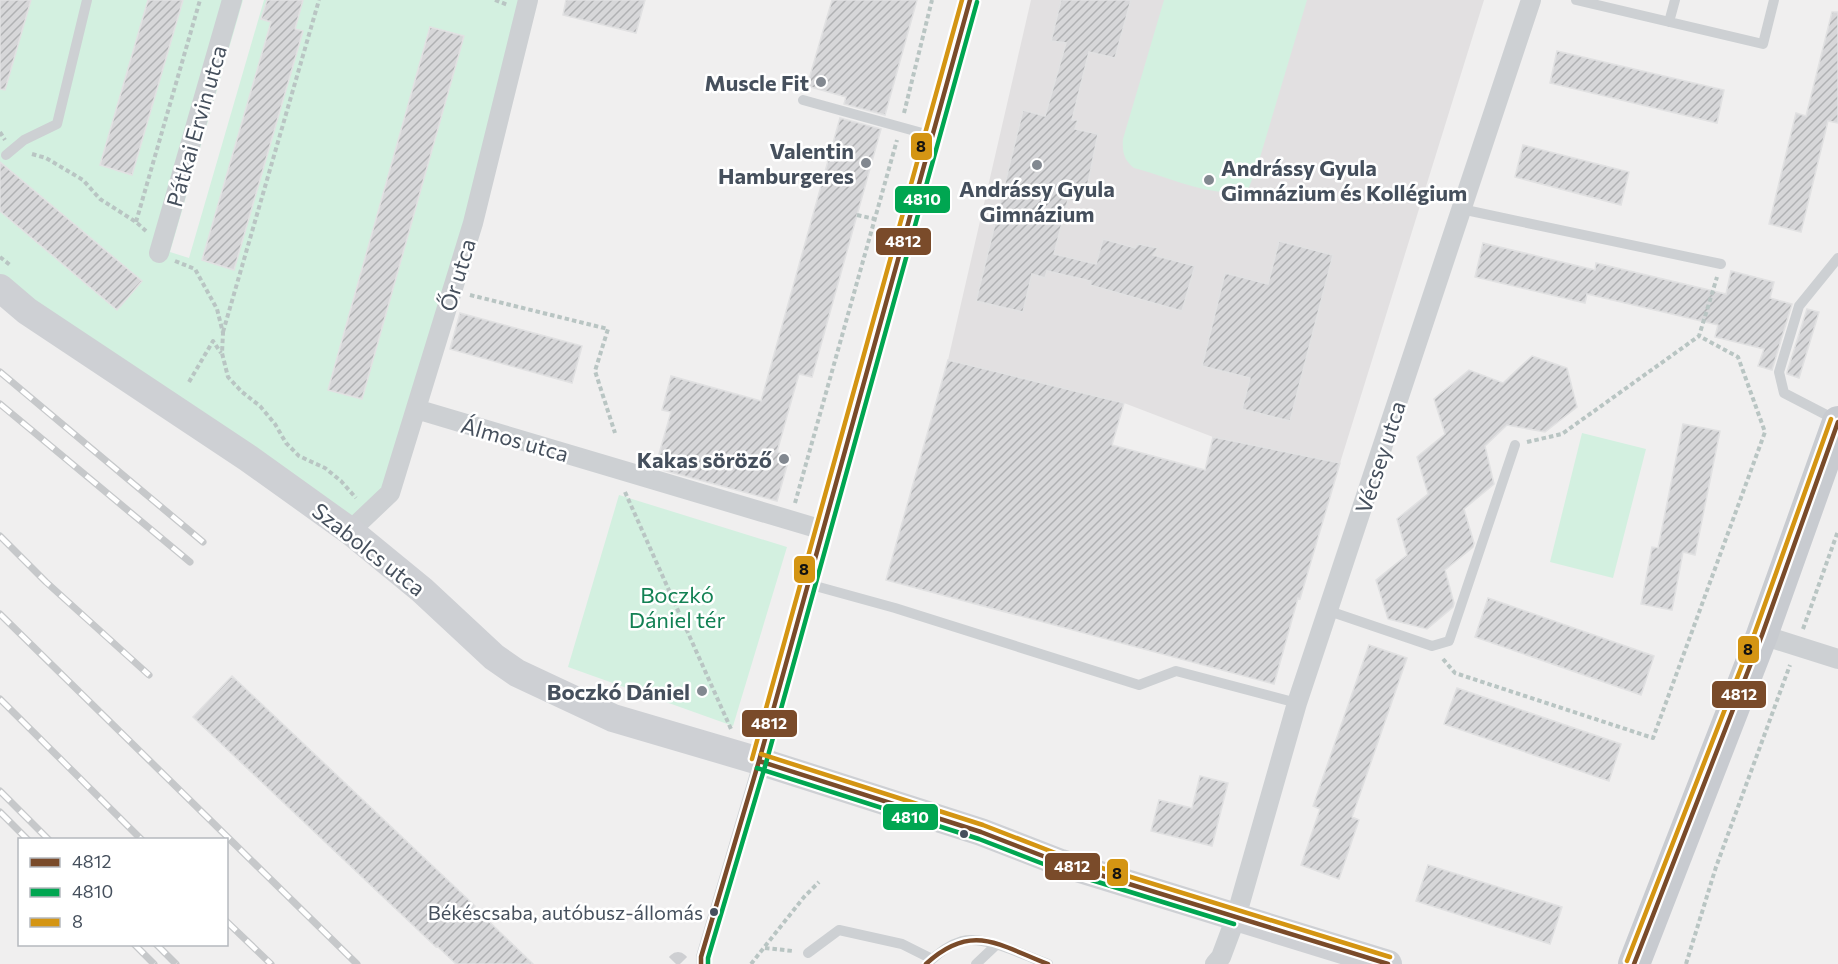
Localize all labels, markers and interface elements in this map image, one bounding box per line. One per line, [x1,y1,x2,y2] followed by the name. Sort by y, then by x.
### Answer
[160,42,232,210] street label: Pátkai Ervin utca
[705,69,809,96] place label: Muscle Fit
[814,75,828,89] marker: Muscle Fit
[910,132,933,161] line badge: 8
[916,136,926,155] text: 8
[718,137,854,189] place label: Valentin Hamburgeres
[1221,154,1467,206] place label: Andrássy Gyula Gimnázium és Kollégium
[859,156,873,170] marker: Valentin Hamburgeres
[1030,158,1044,172] marker: Andrássy Gyula Gimnázium
[1202,173,1216,187] marker: Andrássy Gyula Gimnázium és Kollégium
[959,175,1115,227] place label: Andrássy Gyula Gimnázium
[894,185,951,214] line badge: 4810
[903,189,941,208] text: 4810
[875,227,932,256] line badge: 4812
[885,231,921,250] text: 4812
[433,235,481,315] street label: Őr utca
[1349,397,1411,517] street label: Vécsey utca
[458,411,572,467] street label: Álmos utca
[637,446,773,473] place label: Kakas söröző
[777,452,791,466] marker: Kakas söröző
[307,497,431,601] street label: Szabolcs utca
[793,555,816,584] line badge: 8
[799,559,809,578] text: 8
[629,581,725,633] park label: Boczkó Dániel tér
[1737,635,1760,664] line badge: 8
[1743,639,1753,658] text: 8
[547,678,690,705] place label: Boczkó Dániel
[1711,680,1767,709] line badge: 4812
[695,684,709,698] marker: Boczkó Dániel
[1721,684,1757,703] text: 4812
[741,709,798,738] line badge: 4812
[751,713,787,732] text: 4812
[882,803,939,831] line badge: 4810
[891,807,929,826] text: 4810
[958,828,970,840] unlabelled marker
[18,838,228,946] legend
[72,850,111,872] text: 4812
[1044,852,1101,881] line badge: 4812
[1054,856,1090,875] text: 4812
[1106,858,1129,887] line badge: 8
[1112,863,1122,882] text: 8
[72,880,113,902] text: 4810
[428,900,703,924] place label: Békéscsaba, autóbusz-állomás
[708,906,720,918] marker: Békéscsaba, autóbusz-állomás
[72,910,83,932] text: 8

